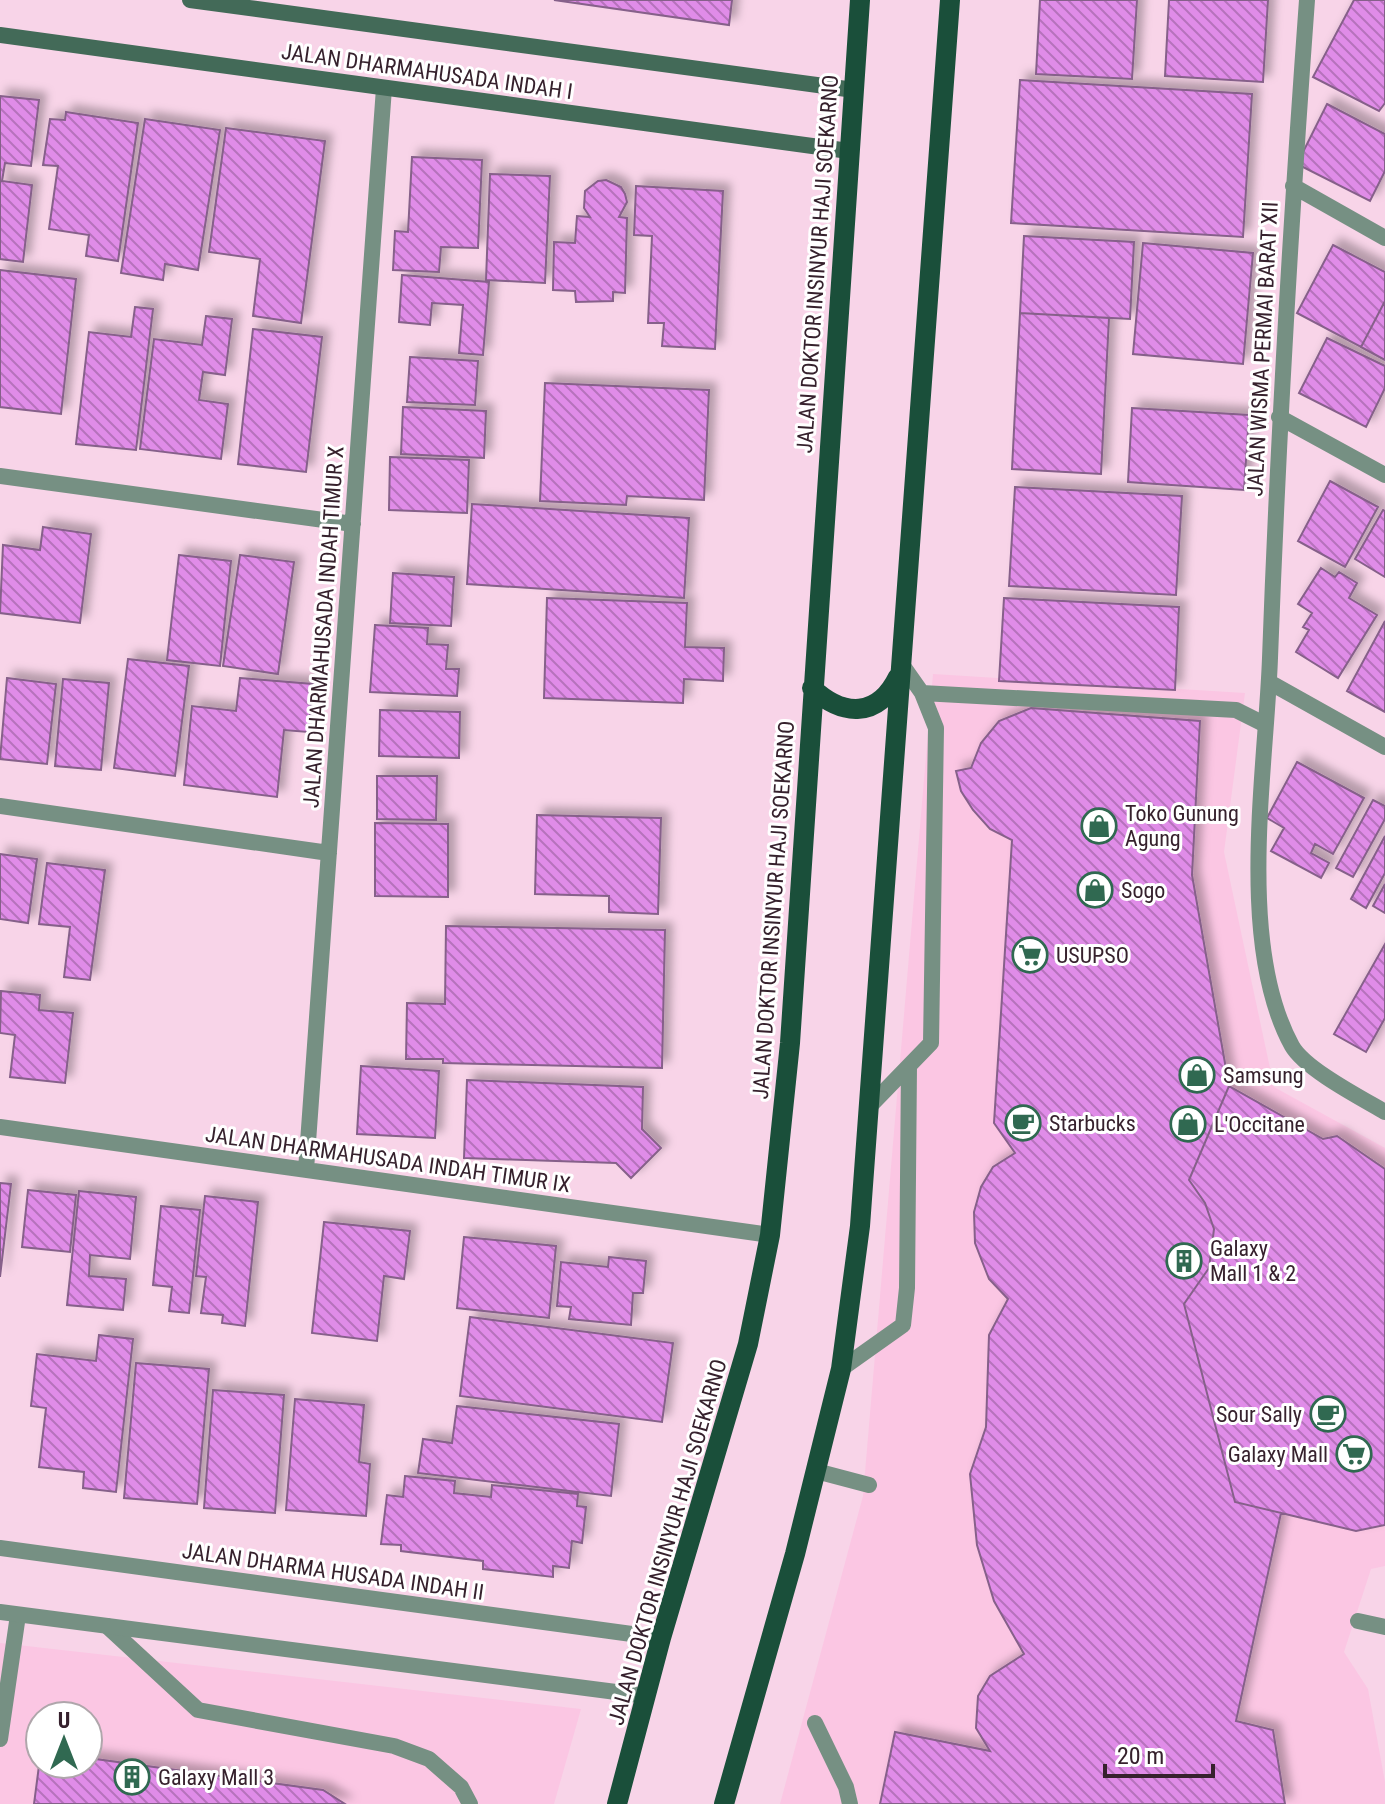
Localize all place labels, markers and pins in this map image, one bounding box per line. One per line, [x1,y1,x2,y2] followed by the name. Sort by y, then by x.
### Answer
[1125,801,1239,851] place label: Toko Gunung Agung
[1080,807,1118,845] shop icon: Toko Gunung Agung
[1076,871,1114,909] shop icon: Sogo
[1121,878,1165,903] place label: Sogo
[1011,936,1049,974] supermarket icon: USUPSO
[1056,943,1129,968] place label: USUPSO
[1178,1056,1216,1094] shop icon: Samsung
[1223,1063,1304,1088] place label: Samsung
[1004,1104,1042,1142] cafe icon: Starbucks
[1169,1105,1207,1143] shop icon: L'Occitane
[1049,1111,1136,1136] place label: Starbucks
[1214,1112,1305,1137] place label: L'Occitane
[1210,1236,1296,1286] place label: Galaxy Mall 1 & 2
[1165,1242,1203,1280] building icon: Galaxy Mall 1 & 2
[1309,1395,1347,1433] cafe icon: Sour Sally
[1216,1402,1302,1427] place label: Sour Sally
[1335,1435,1373,1473] supermarket icon: Galaxy Mall
[1228,1442,1328,1467] place label: Galaxy Mall
[113,1758,151,1796] building icon: Galaxy Mall 3
[158,1765,274,1790] place label: Galaxy Mall 3

